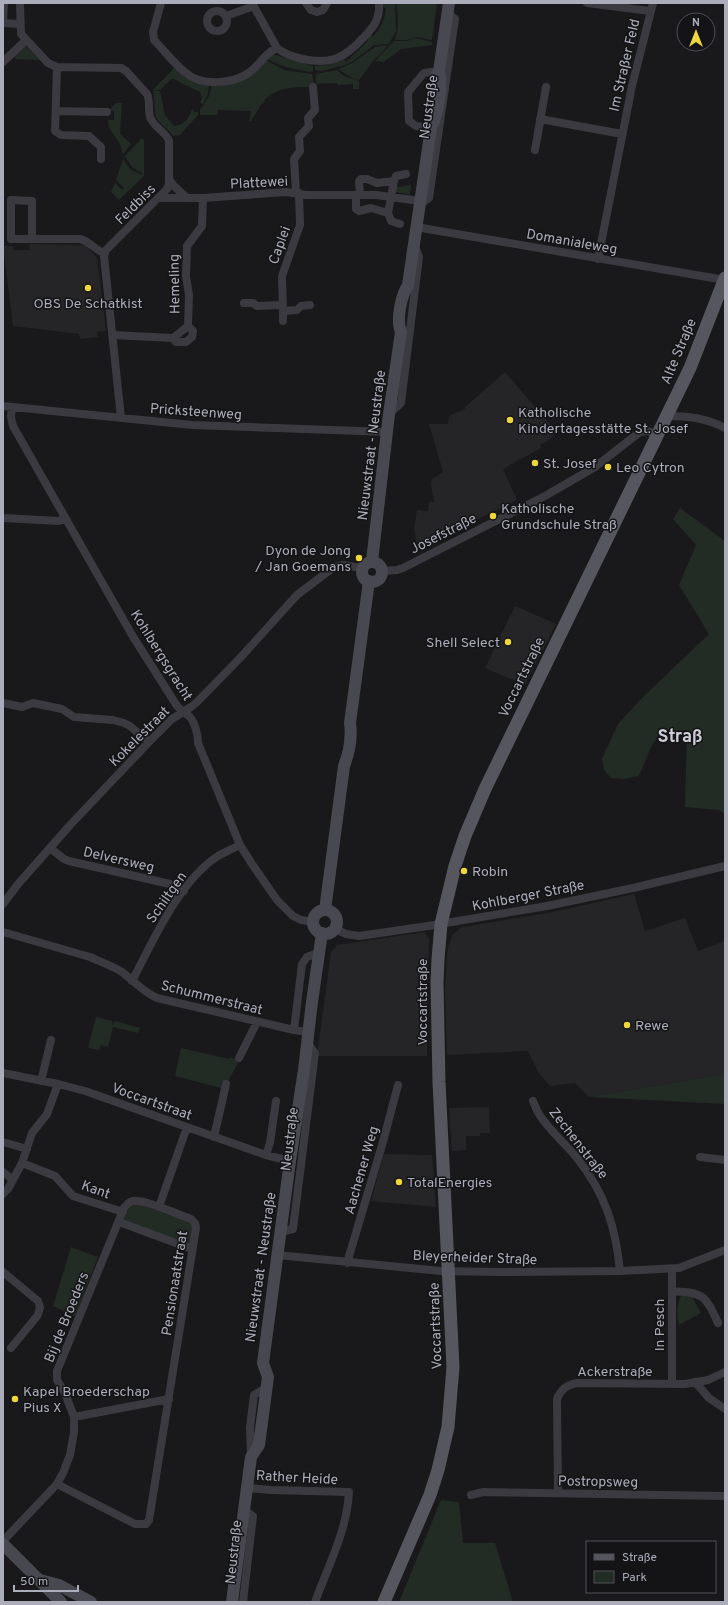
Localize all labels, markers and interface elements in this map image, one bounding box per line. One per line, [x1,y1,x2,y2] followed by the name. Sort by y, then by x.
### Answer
[676,12,716,52] north arrow
[692,16,700,30] text: N
[607,17,644,113] street label: Im Straßer Feld
[417,74,442,140] street label: Neustraße
[230,173,289,194] street label: Plattewei
[112,181,160,229] street label: Feldbiss
[266,224,295,267] street label: Caplei
[525,226,619,259] street label: Domanialeweg
[166,254,185,314] street label: Hemeling
[83,283,93,293] marker: OBS De Schatkist
[33,296,143,313] place label: OBS De Schatkist
[658,316,701,387] street label: Alte Straße
[355,369,390,521] street label: Nieuwstraat - Neustraße
[149,401,242,424] street label: Pricksteenweg
[518,405,688,438] place label: Katholische Kindertagesstätte St. Josef
[505,415,515,425] marker: Katholische Kindertagesstätte St. Josef
[543,456,597,473] place label: St. Josef
[530,458,540,468] marker: St. Josef
[616,460,685,477] place label: Leo Cytron
[603,462,613,472] marker: Leo Cytron
[501,501,617,534] place label: Katholische Grundschule Straß
[408,510,480,558] street label: Josefstraße
[488,511,498,521] marker: Katholische Grundschule Straß
[254,543,351,576] place label: Dyon de Jong / Jan Goemans
[354,553,364,563] marker: Dyon de Jong / Jan Goemans
[126,607,196,704] street label: Kohlbergsgracht
[426,635,500,652] place label: Shell Select
[496,635,549,721] street label: Voccartstraße
[503,637,513,647] marker: Shell Select
[106,703,174,771] street label: Kokelestraat
[658,726,702,749] district label: Straß
[81,844,156,877] street label: Delversweg
[472,864,508,881] place label: Robin
[459,866,469,876] marker: Robin
[143,869,191,927] street label: Schiltgen
[471,877,586,916] street label: Kohlberger Straße
[415,958,432,1046] street label: Voccartstraße
[159,978,264,1019] street label: Schummerstraat
[635,1018,669,1035] place label: Rewe
[622,1020,632,1030] marker: Rewe
[109,1080,194,1125] street label: Voccartstraat
[545,1105,611,1183] street label: Zechenstraße
[278,1106,303,1172] street label: Neustraße
[342,1124,383,1217] street label: Aachener Weg
[407,1175,492,1192] place label: TotalEnergies
[79,1177,112,1203] street label: Kant
[394,1177,404,1187] marker: TotalEnergies
[243,1191,280,1343] street label: Nieuwstraat - Neustraße
[159,1229,192,1337] street label: Pensionaatstraat
[412,1248,538,1269] street label: Bleyerheider Straße
[41,1270,93,1365] street label: Bij de Broeders
[426,1282,447,1370] street label: Voccartstraße
[652,1299,669,1351] street label: In Pesch
[577,1364,653,1381] street label: Ackerstraße
[23,1384,150,1417] place label: Kapel Broederschap Pius X
[10,1394,20,1404] marker: Kapel Broederschap Pius X
[255,1468,338,1489] street label: Rather Heide
[558,1473,638,1492] street label: Postropsweg
[223,1519,246,1585] street label: Neustraße
[586,1541,716,1593] legend
[622,1550,657,1566] text: Straße
[14,1567,78,1593] scale bar
[622,1570,647,1586] text: Park
[20,1574,48,1590] text: 50 m

